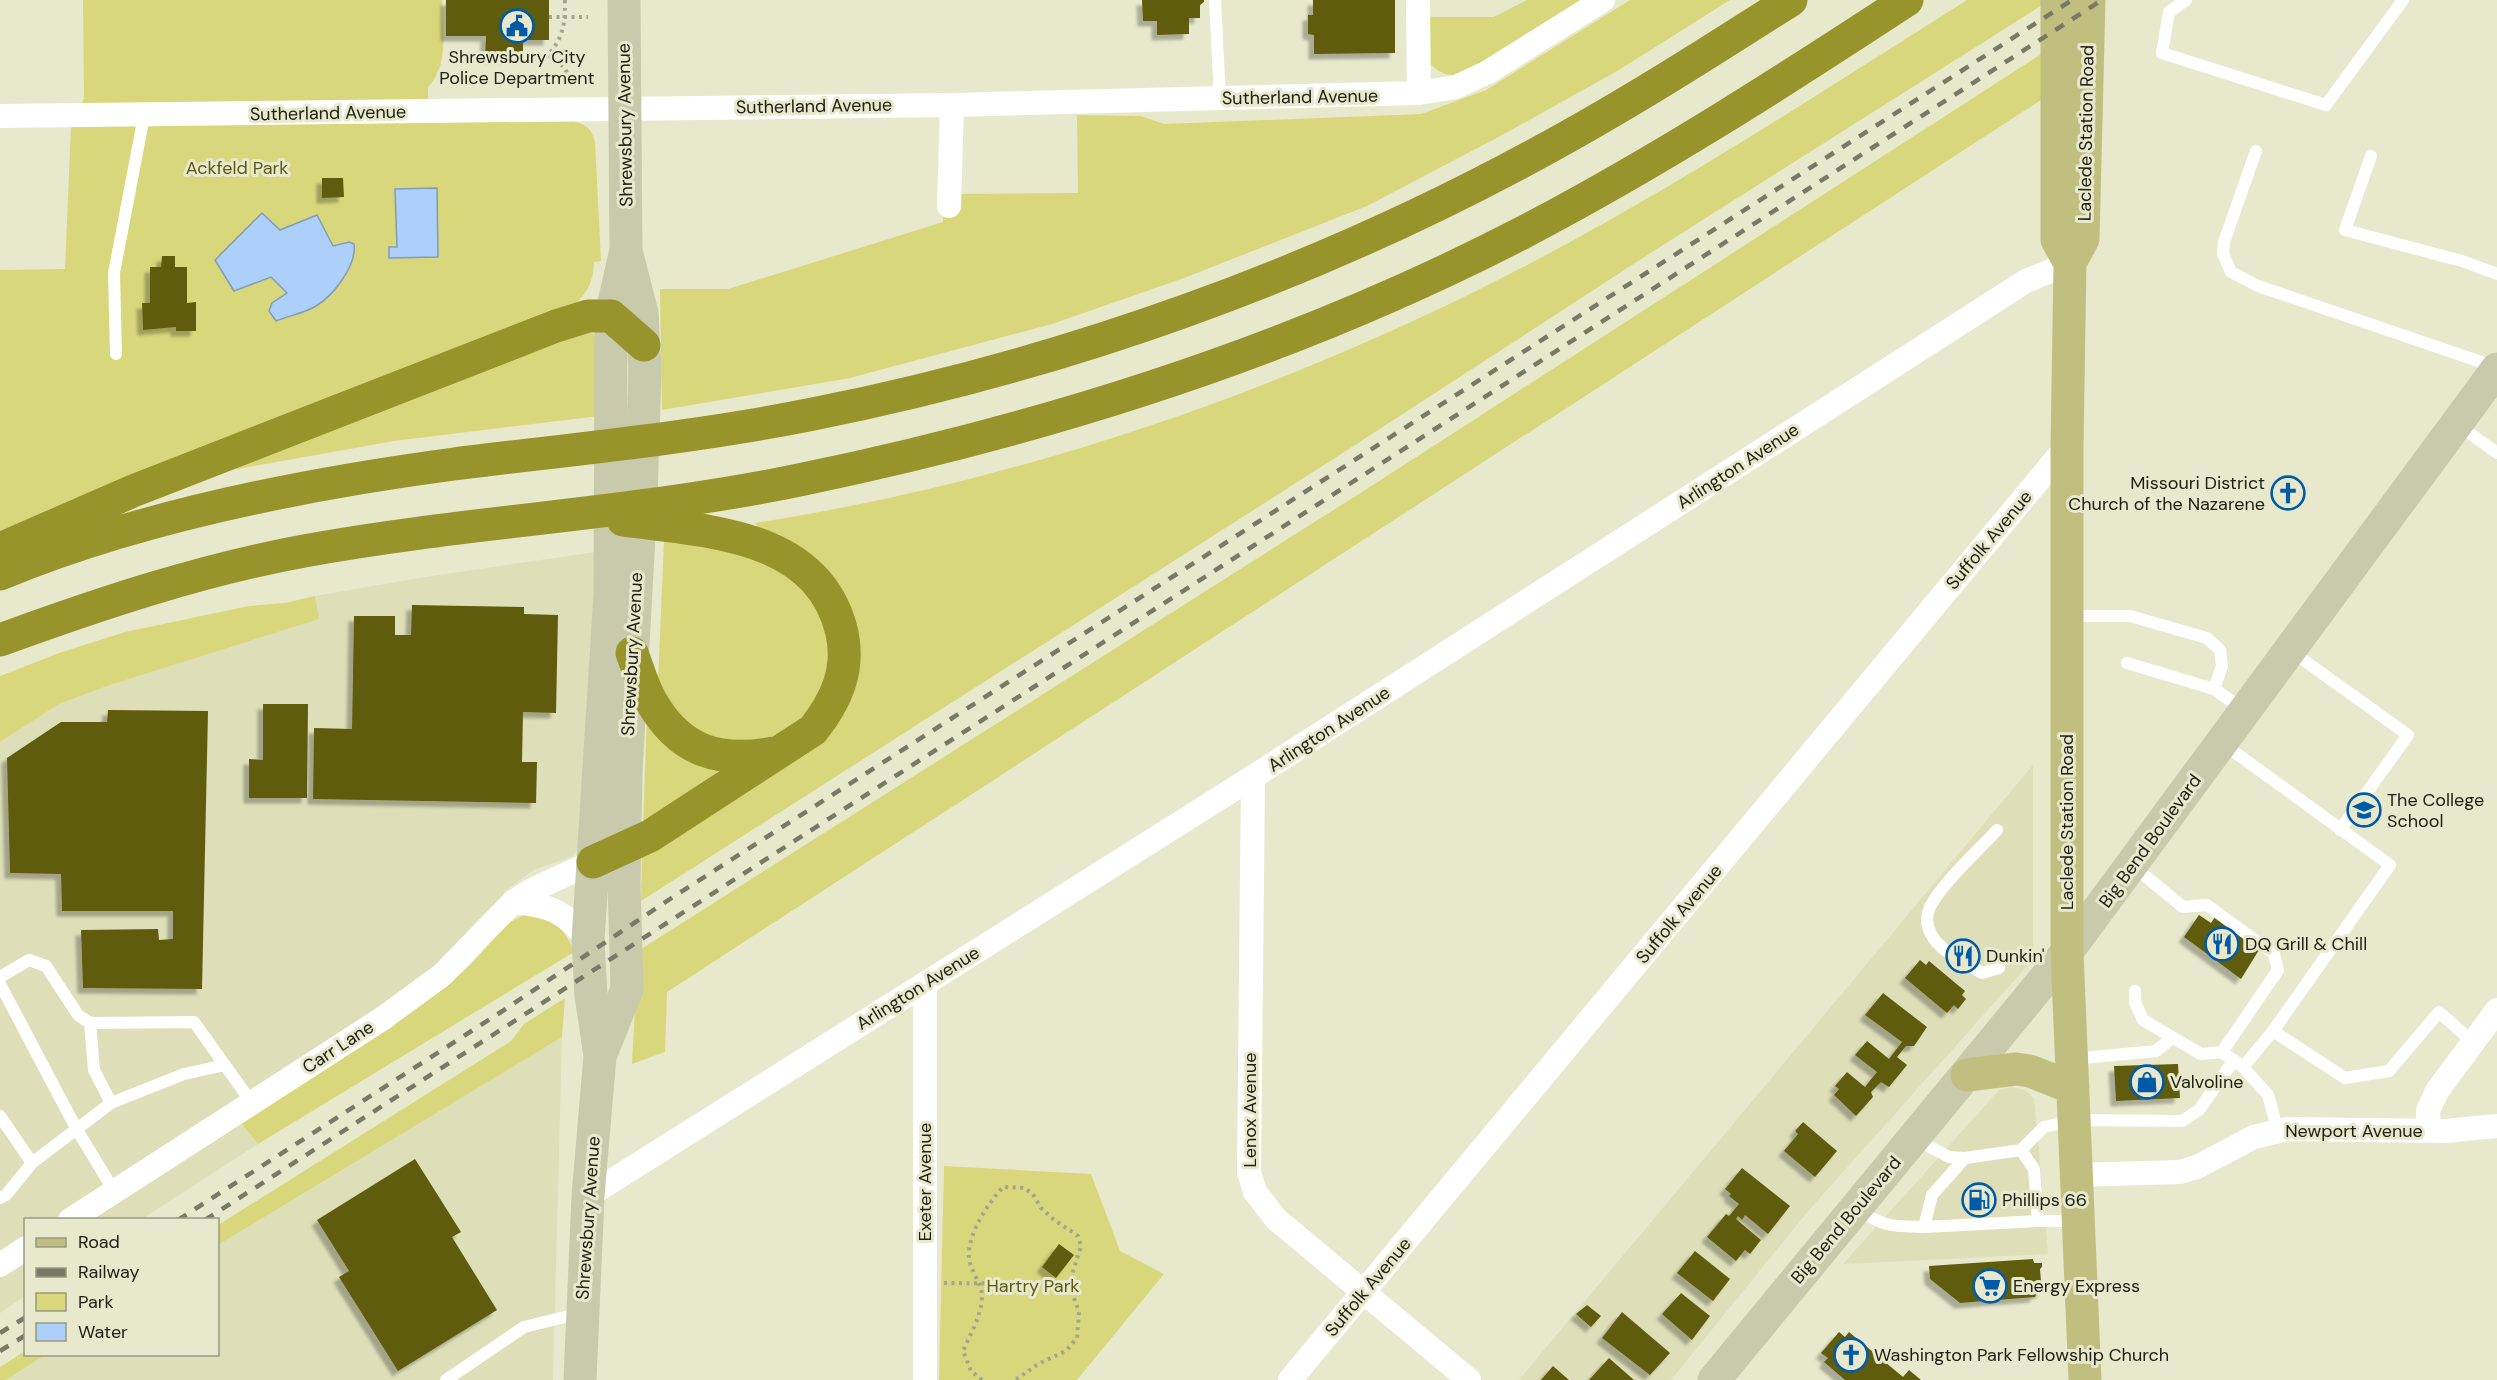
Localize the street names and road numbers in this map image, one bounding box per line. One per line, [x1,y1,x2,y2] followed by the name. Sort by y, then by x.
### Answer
[612,43,638,207] street label: Shrewsbury Avenue
[2072,45,2100,221] street label: Laclede Station Road
[1222,84,1378,110] street label: Sutherland Avenue
[736,93,892,119] street label: Sutherland Avenue
[250,100,406,126] street label: Sutherland Avenue
[1672,418,1804,514] street label: Arlington Avenue
[1940,485,2038,595] street label: Suffolk Avenue
[616,572,648,736] street label: Shrewsbury Avenue
[1263,681,1395,777] street label: Arlington Avenue
[2055,734,2079,910] street label: Laclede Station Road
[2093,769,2207,913] street label: Big Bend Boulevard
[1630,859,1728,969] street label: Suffolk Avenue
[852,940,984,1036] street label: Arlington Avenue
[298,1015,378,1079] street label: Carr Lane
[1238,1053,1262,1167] street label: Lenox Avenue
[2285,1119,2423,1143] street label: Newport Avenue
[913,1123,937,1241] street label: Exeter Avenue
[570,1135,606,1301] street label: Shrewsbury Avenue
[1785,1151,1907,1289] street label: Big Bend Boulevard
[1319,1232,1417,1342] street label: Suffolk Avenue

